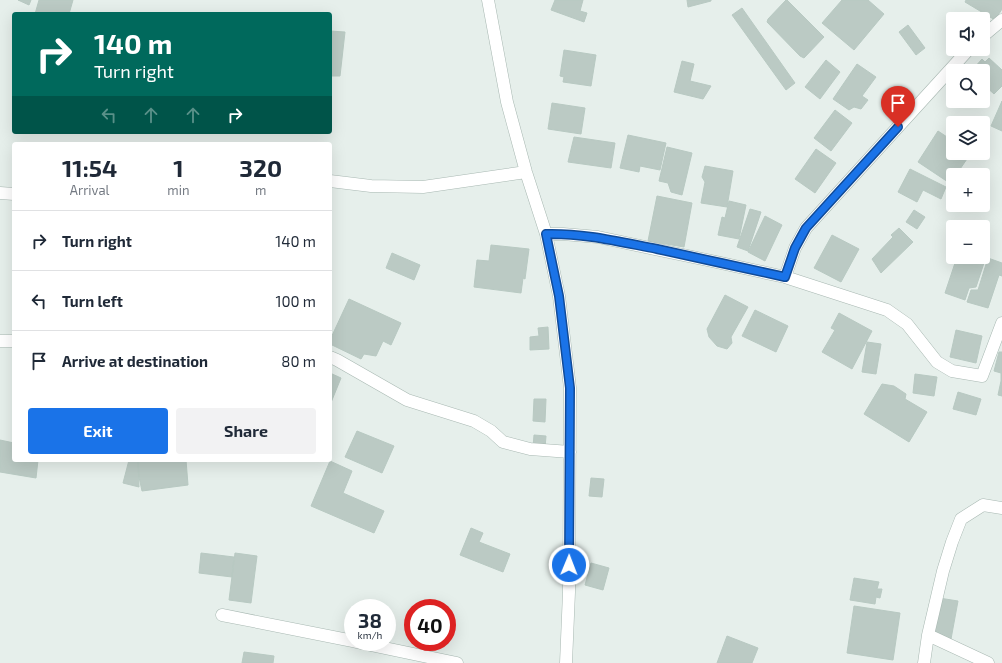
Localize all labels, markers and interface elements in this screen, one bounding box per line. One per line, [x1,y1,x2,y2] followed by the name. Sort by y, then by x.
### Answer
[946,12,990,264] map controls
[946,12,990,56] button: sound
[94,26,172,60] text: 140 m
[28,28,80,80] icon: right
[94,60,174,82] text: Turn right
[946,64,990,108] button: search
[881,86,915,127] pin
[887,92,909,114] icon: arrive
[98,104,120,126] icon: left
[140,104,162,126] icon: ahead
[182,104,204,126] icon: ahead
[224,104,246,126] icon: right
[946,116,990,160] button: layers
[62,153,117,182] text: 11:54
[173,153,184,182] text: 1
[239,153,282,182] text: 320
[946,168,990,212] button: +
[70,182,109,198] text: Arrival
[167,182,189,198] text: min
[255,182,266,198] text: m
[946,220,990,264] button: −
[28,230,50,252] icon: right
[62,232,132,250] text: Turn right
[275,232,316,250] text: 140 m
[28,290,50,312] icon: left
[62,292,123,310] text: Turn left
[275,292,316,310] text: 100 m
[28,350,50,372] icon: arrive
[62,352,208,370] text: Arrive at destination
[281,352,316,370] text: 80 m
[28,408,168,454] button: Exit
[176,408,316,454] button: Share
[548,544,590,586] position arrow
[404,599,456,651] speed limit sign: 40
[358,608,382,632] text: 38
[358,629,382,641] text: km/h

